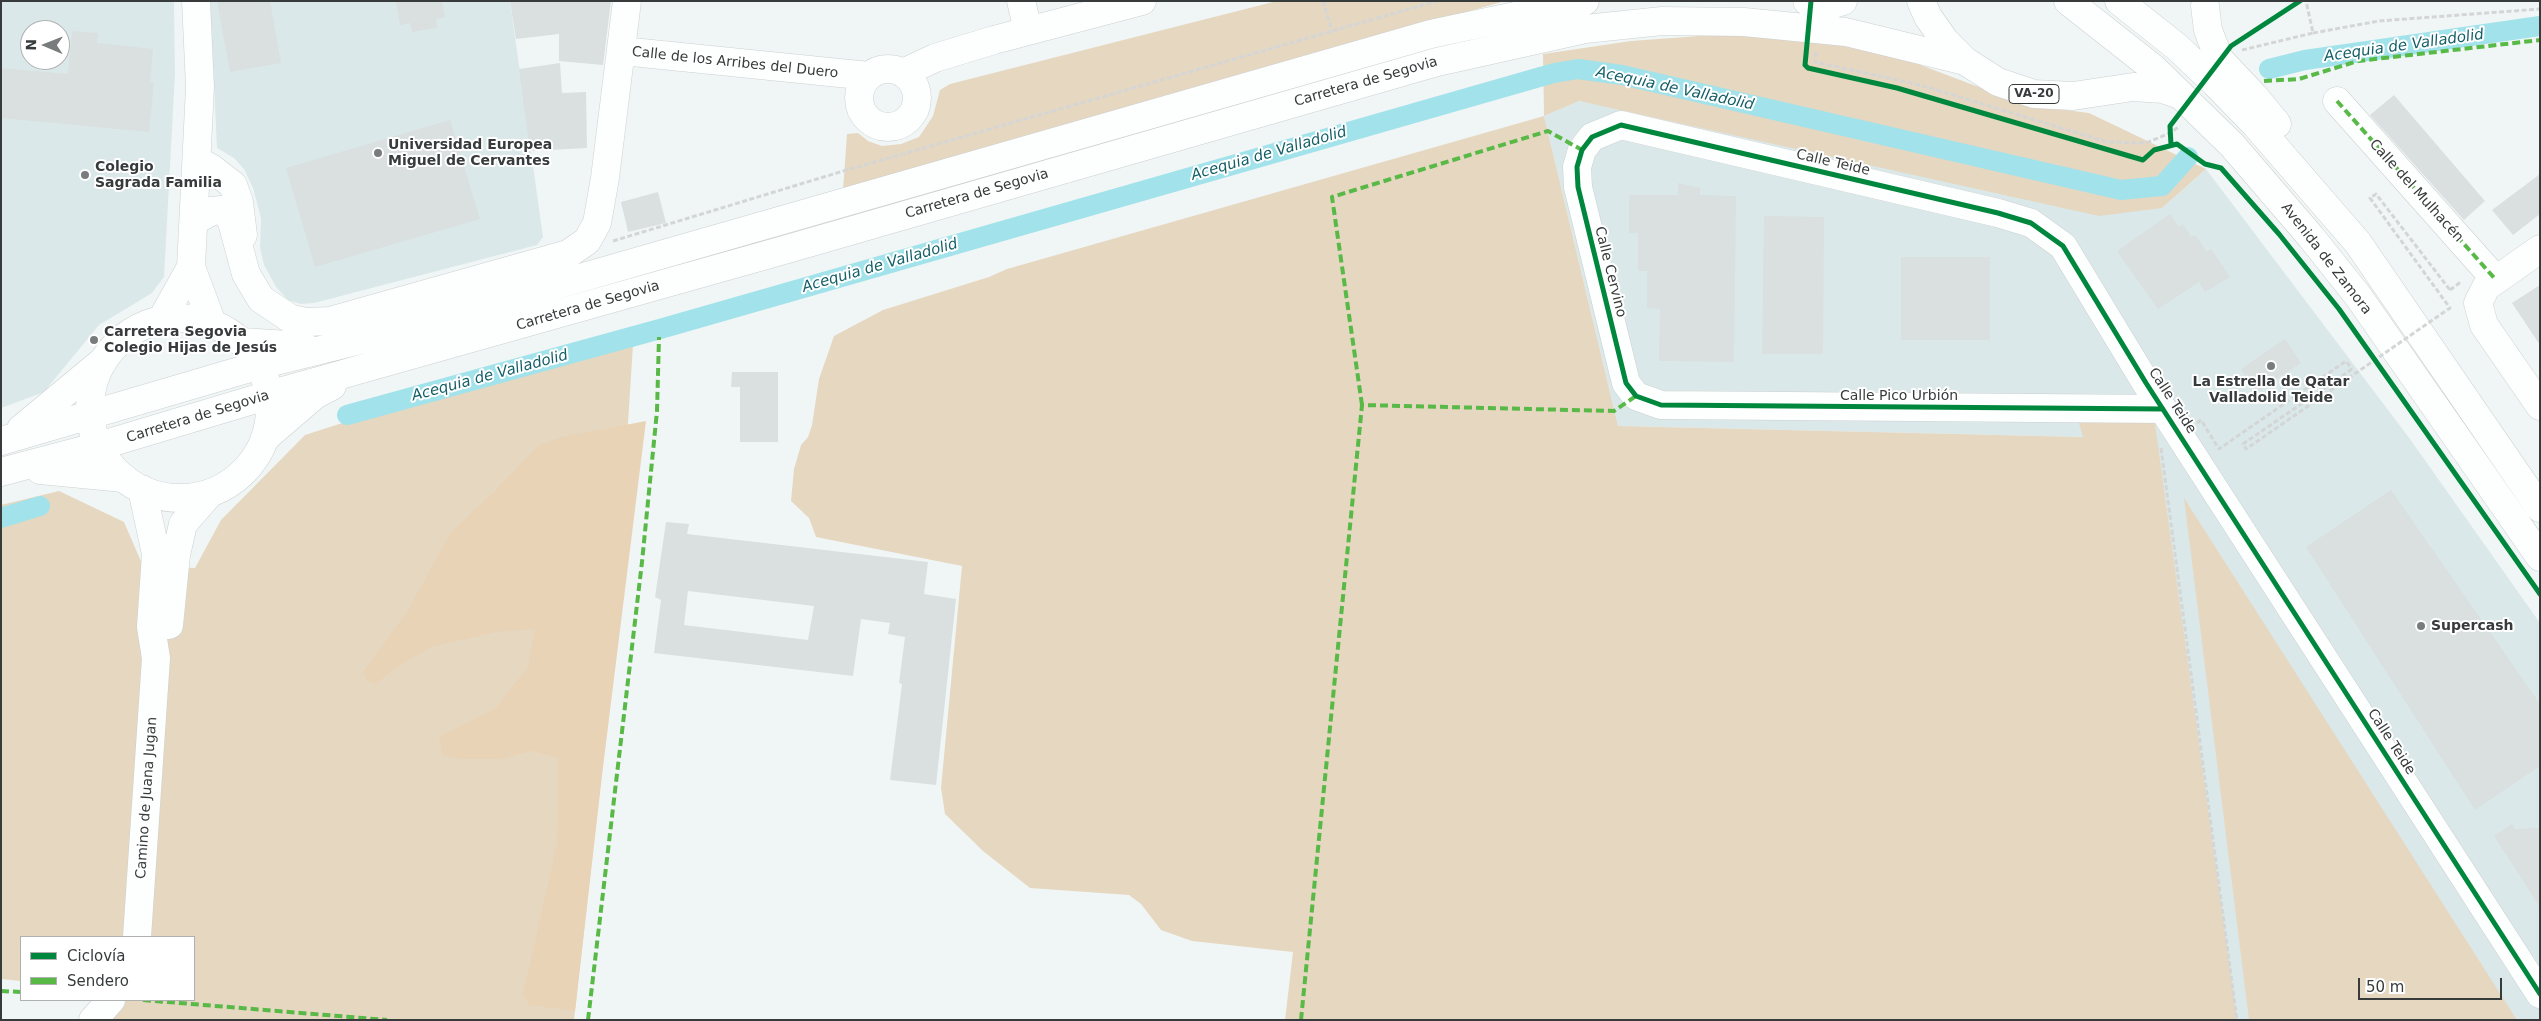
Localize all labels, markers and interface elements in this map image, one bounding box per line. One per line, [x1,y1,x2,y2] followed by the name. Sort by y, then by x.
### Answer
[20,20,70,70] north arrow
[2323,26,2485,66] water label: Acequia de Valladolid
[23,39,39,51] text: N
[631,44,839,82] street label: Calle de los Arribes del Duero
[1292,53,1440,111] street label: Carretera de Segovia
[1594,63,1756,115] water label: Acequia de Valladolid
[2009,85,2059,104] road number: VA-20
[1189,123,1349,185] water label: Acequia de Valladolid
[2365,136,2467,246] street label: Calle del Mulhacén
[388,137,552,170] place label: Universidad Europea Miguel de Cervantes
[1794,146,1872,180] street label: Calle Teide
[372,147,384,159] marker: Universidad Europea Miguel de Cervantes
[95,159,222,192] place label: Colegio Sagrada Familia
[903,165,1051,223] street label: Carretera de Segovia
[79,169,91,181] marker: Colegio Sagrada Familia
[2277,200,2375,318] street label: Avenida de Zamora
[1591,225,1629,319] street label: Calle Cervino
[800,235,960,297] water label: Acequia de Valladolid
[514,277,662,335] street label: Carretera de Segovia
[104,324,277,357] place label: Carretera Segovia Colegio Hijas de Jesús
[88,334,100,346] marker: Carretera Segovia Colegio Hijas de Jesús
[410,346,570,406] water label: Acequia de Valladolid
[2265,360,2277,372] marker: La Estrella de Qatar Valladolid Teide
[2144,365,2200,437] street label: Calle Teide
[2193,374,2349,407] place label: La Estrella de Qatar Valladolid Teide
[125,387,271,447] street label: Carretera de Segovia
[1840,388,1958,404] street label: Calle Pico Urbión
[2431,618,2514,634] place label: Supercash
[2415,620,2427,632] marker: Supercash
[2363,706,2419,778] street label: Calle Teide
[133,716,161,880] street label: Camino de Juana Jugan
[20,936,195,1001] legend
[67,947,125,965] text: Ciclovía
[2361,968,2505,1000] scale bar
[67,972,129,990] text: Sendero
[2366,978,2404,996] text: 50 m

